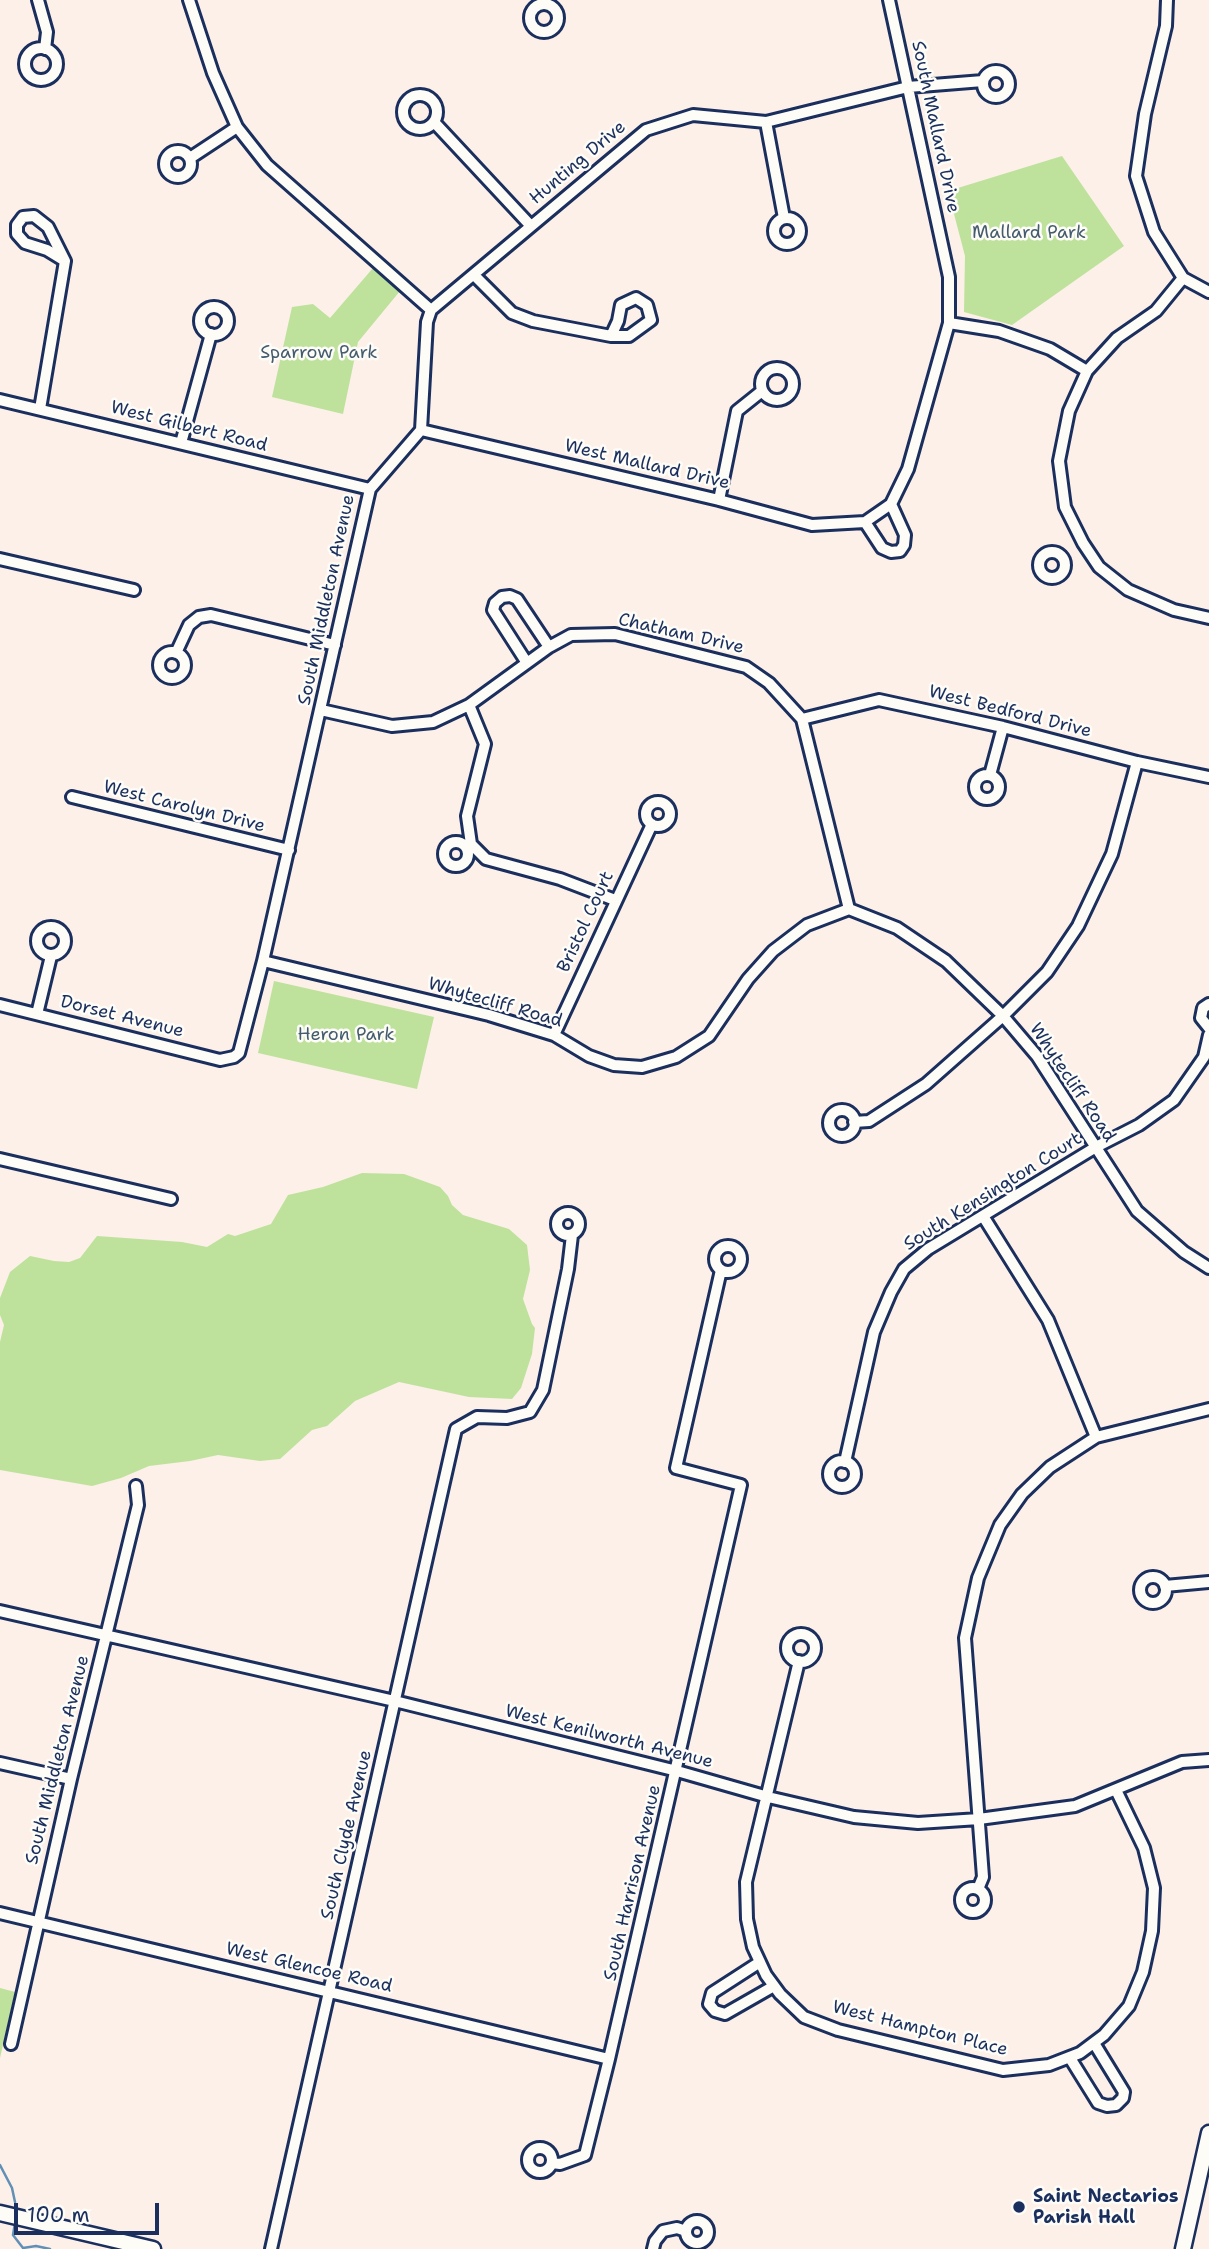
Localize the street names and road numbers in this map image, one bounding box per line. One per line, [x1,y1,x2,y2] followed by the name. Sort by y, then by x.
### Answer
[906,39,964,215] street label: South Mallard Drive
[526,117,630,209] street label: Hunting Drive
[108,397,270,457] street label: West Gilbert Road
[562,436,732,494] street label: West Mallard Drive
[294,493,360,707] street label: South Middleton Avenue
[616,609,746,659] street label: Chatham Drive
[926,681,1094,743] street label: West Bedford Drive
[101,776,267,838] street label: West Carolyn Drive
[553,868,619,976] street label: Bristol Court
[425,973,565,1033] street label: Whytecliff Road
[58,991,186,1043] street label: Dorset Avenue
[1024,1019,1120,1147] street label: Whytecliff Road
[900,1128,1086,1256] street label: South Kensington Court
[22,1653,94,1867] street label: South Middleton Avenue
[503,1701,715,1773] street label: West Kenilworth Avenue
[317,1748,377,1922] street label: South Clyde Avenue
[600,1783,666,1983] street label: South Harrison Avenue
[224,1938,394,1998] street label: West Glencoe Road
[830,1997,1010,2061] street label: West Hampton Place

